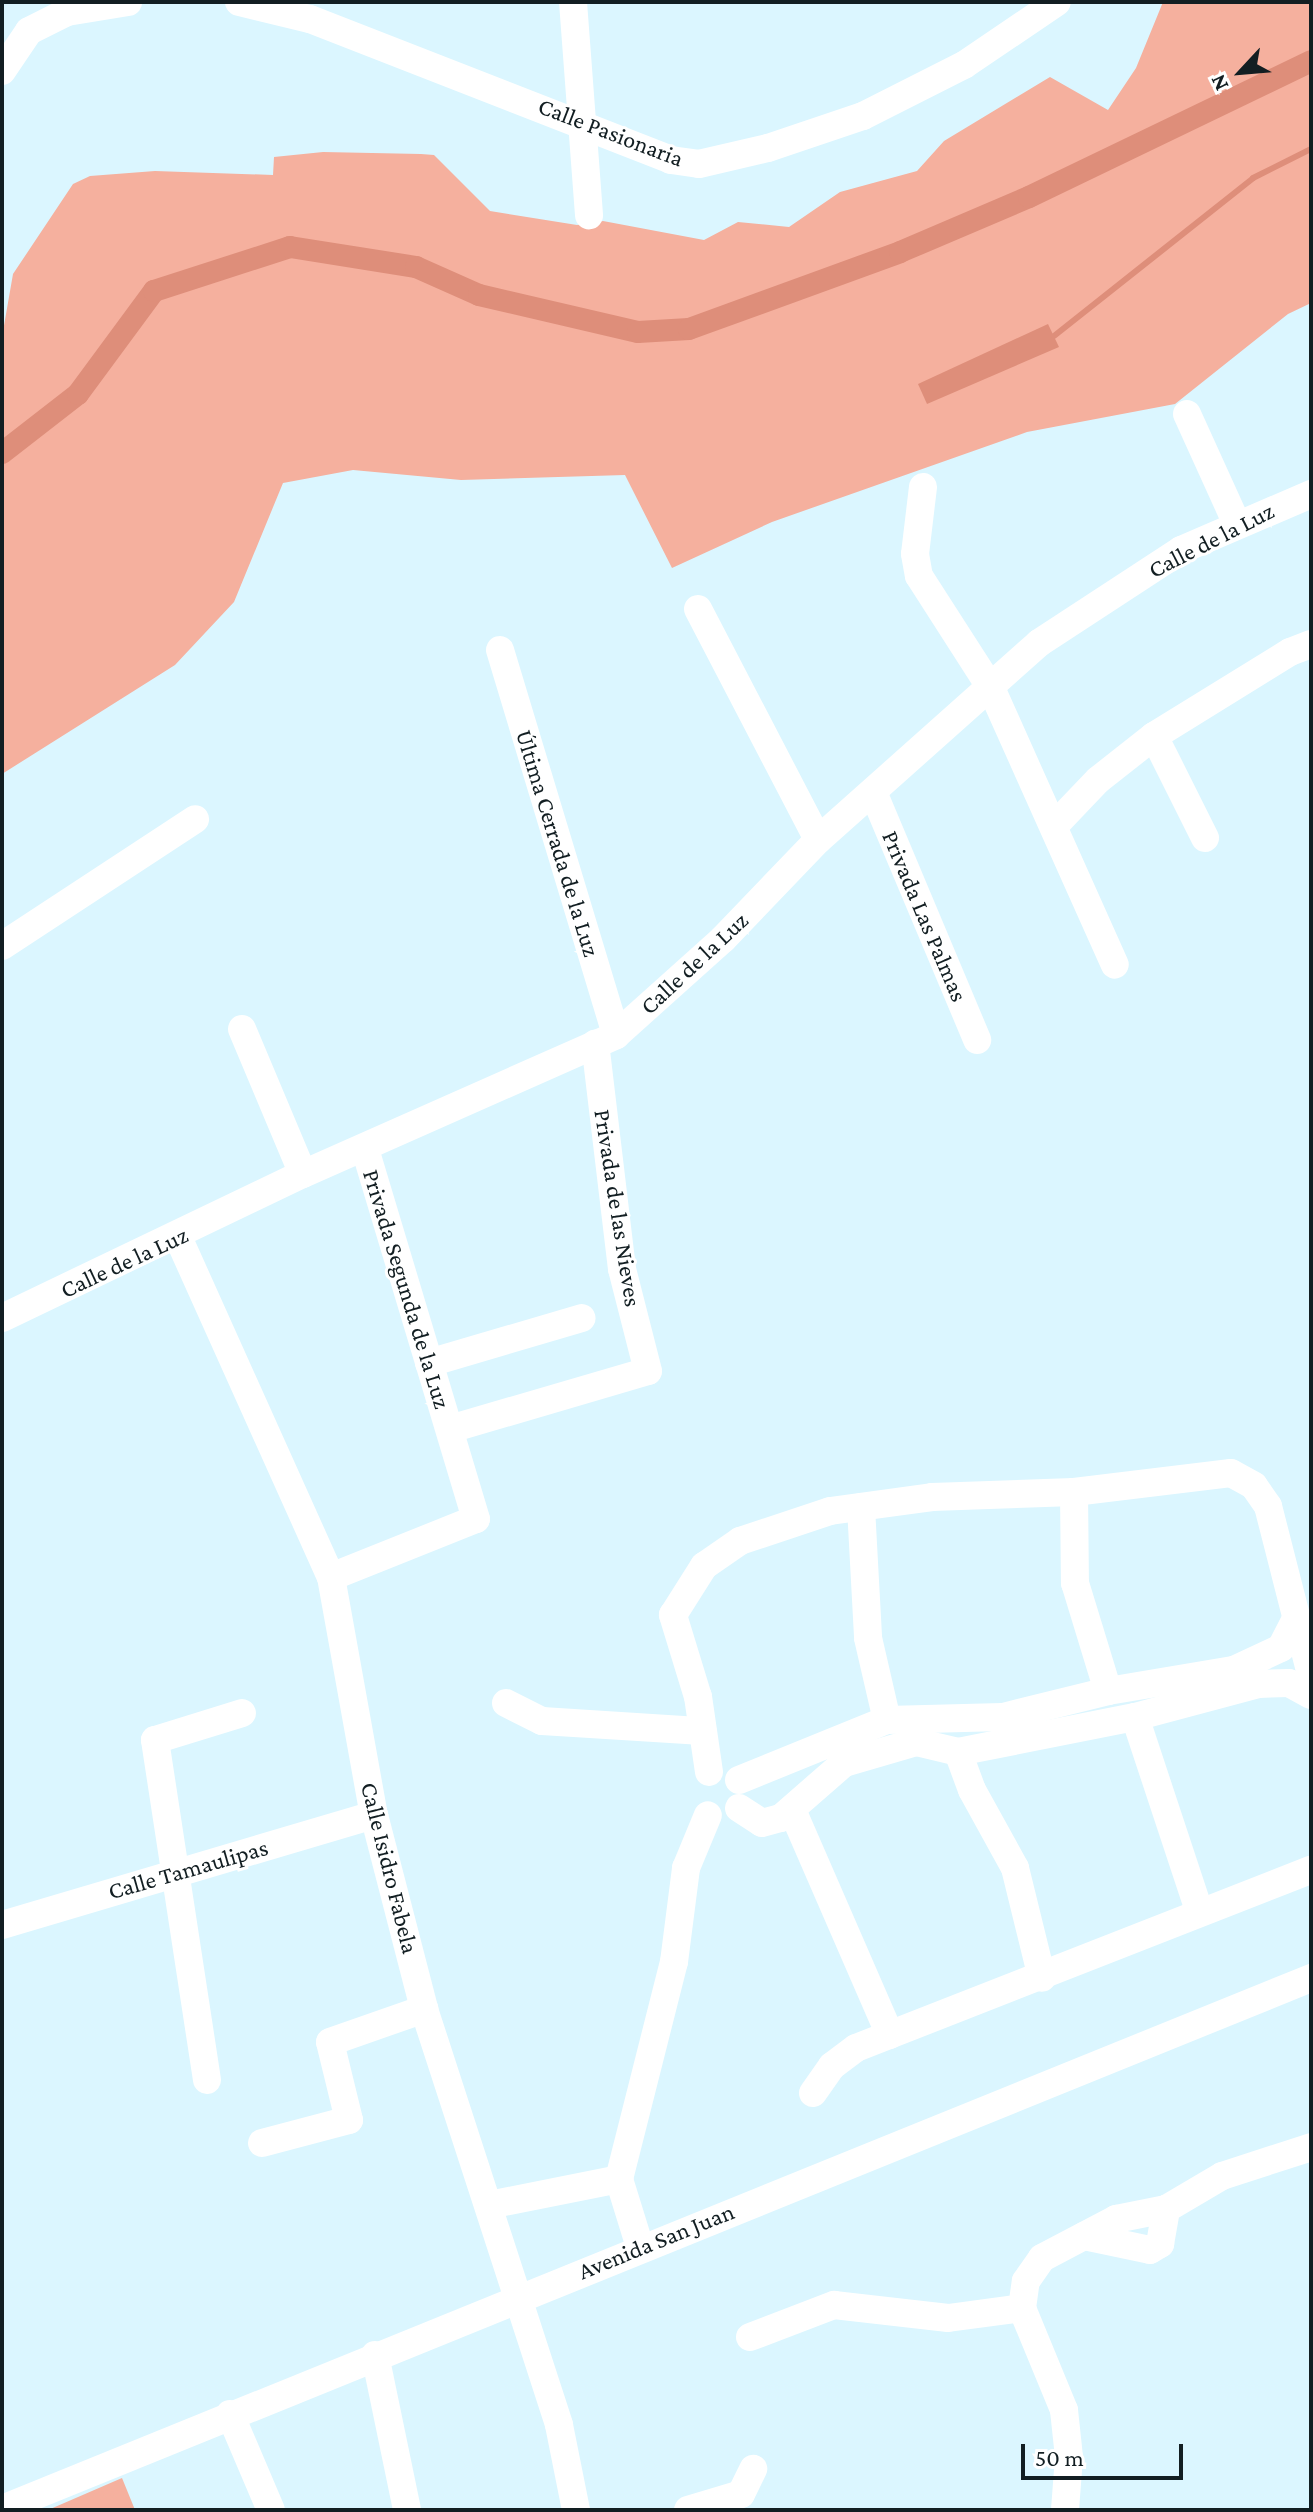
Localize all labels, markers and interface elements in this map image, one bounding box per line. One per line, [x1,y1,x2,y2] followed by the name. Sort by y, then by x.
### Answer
[1201,32,1281,112] north arrow
[1204,71,1234,95] text: N
[534,91,688,173] street label: Calle Pasionaria
[1143,496,1279,584] street label: Calle de la Luz
[510,726,606,960] street label: Última Cerrada de la Luz
[876,826,974,1006] street label: Privada Las Palmas
[634,906,754,1020] street label: Calle de la Luz
[588,1107,648,1309] street label: Privada de las Nieves
[357,1166,457,1412] street label: Privada Segunda de la Luz
[56,1220,192,1304] street label: Calle de la Luz
[355,1779,425,1957] street label: Calle Isidro Fabela
[105,1832,271,1906] street label: Calle Tamaulipas
[574,2197,738,2285] street label: Avenida San Juan
[1025,2428,1187,2478] scale bar
[1035,2444,1084,2471] text: 50 m

